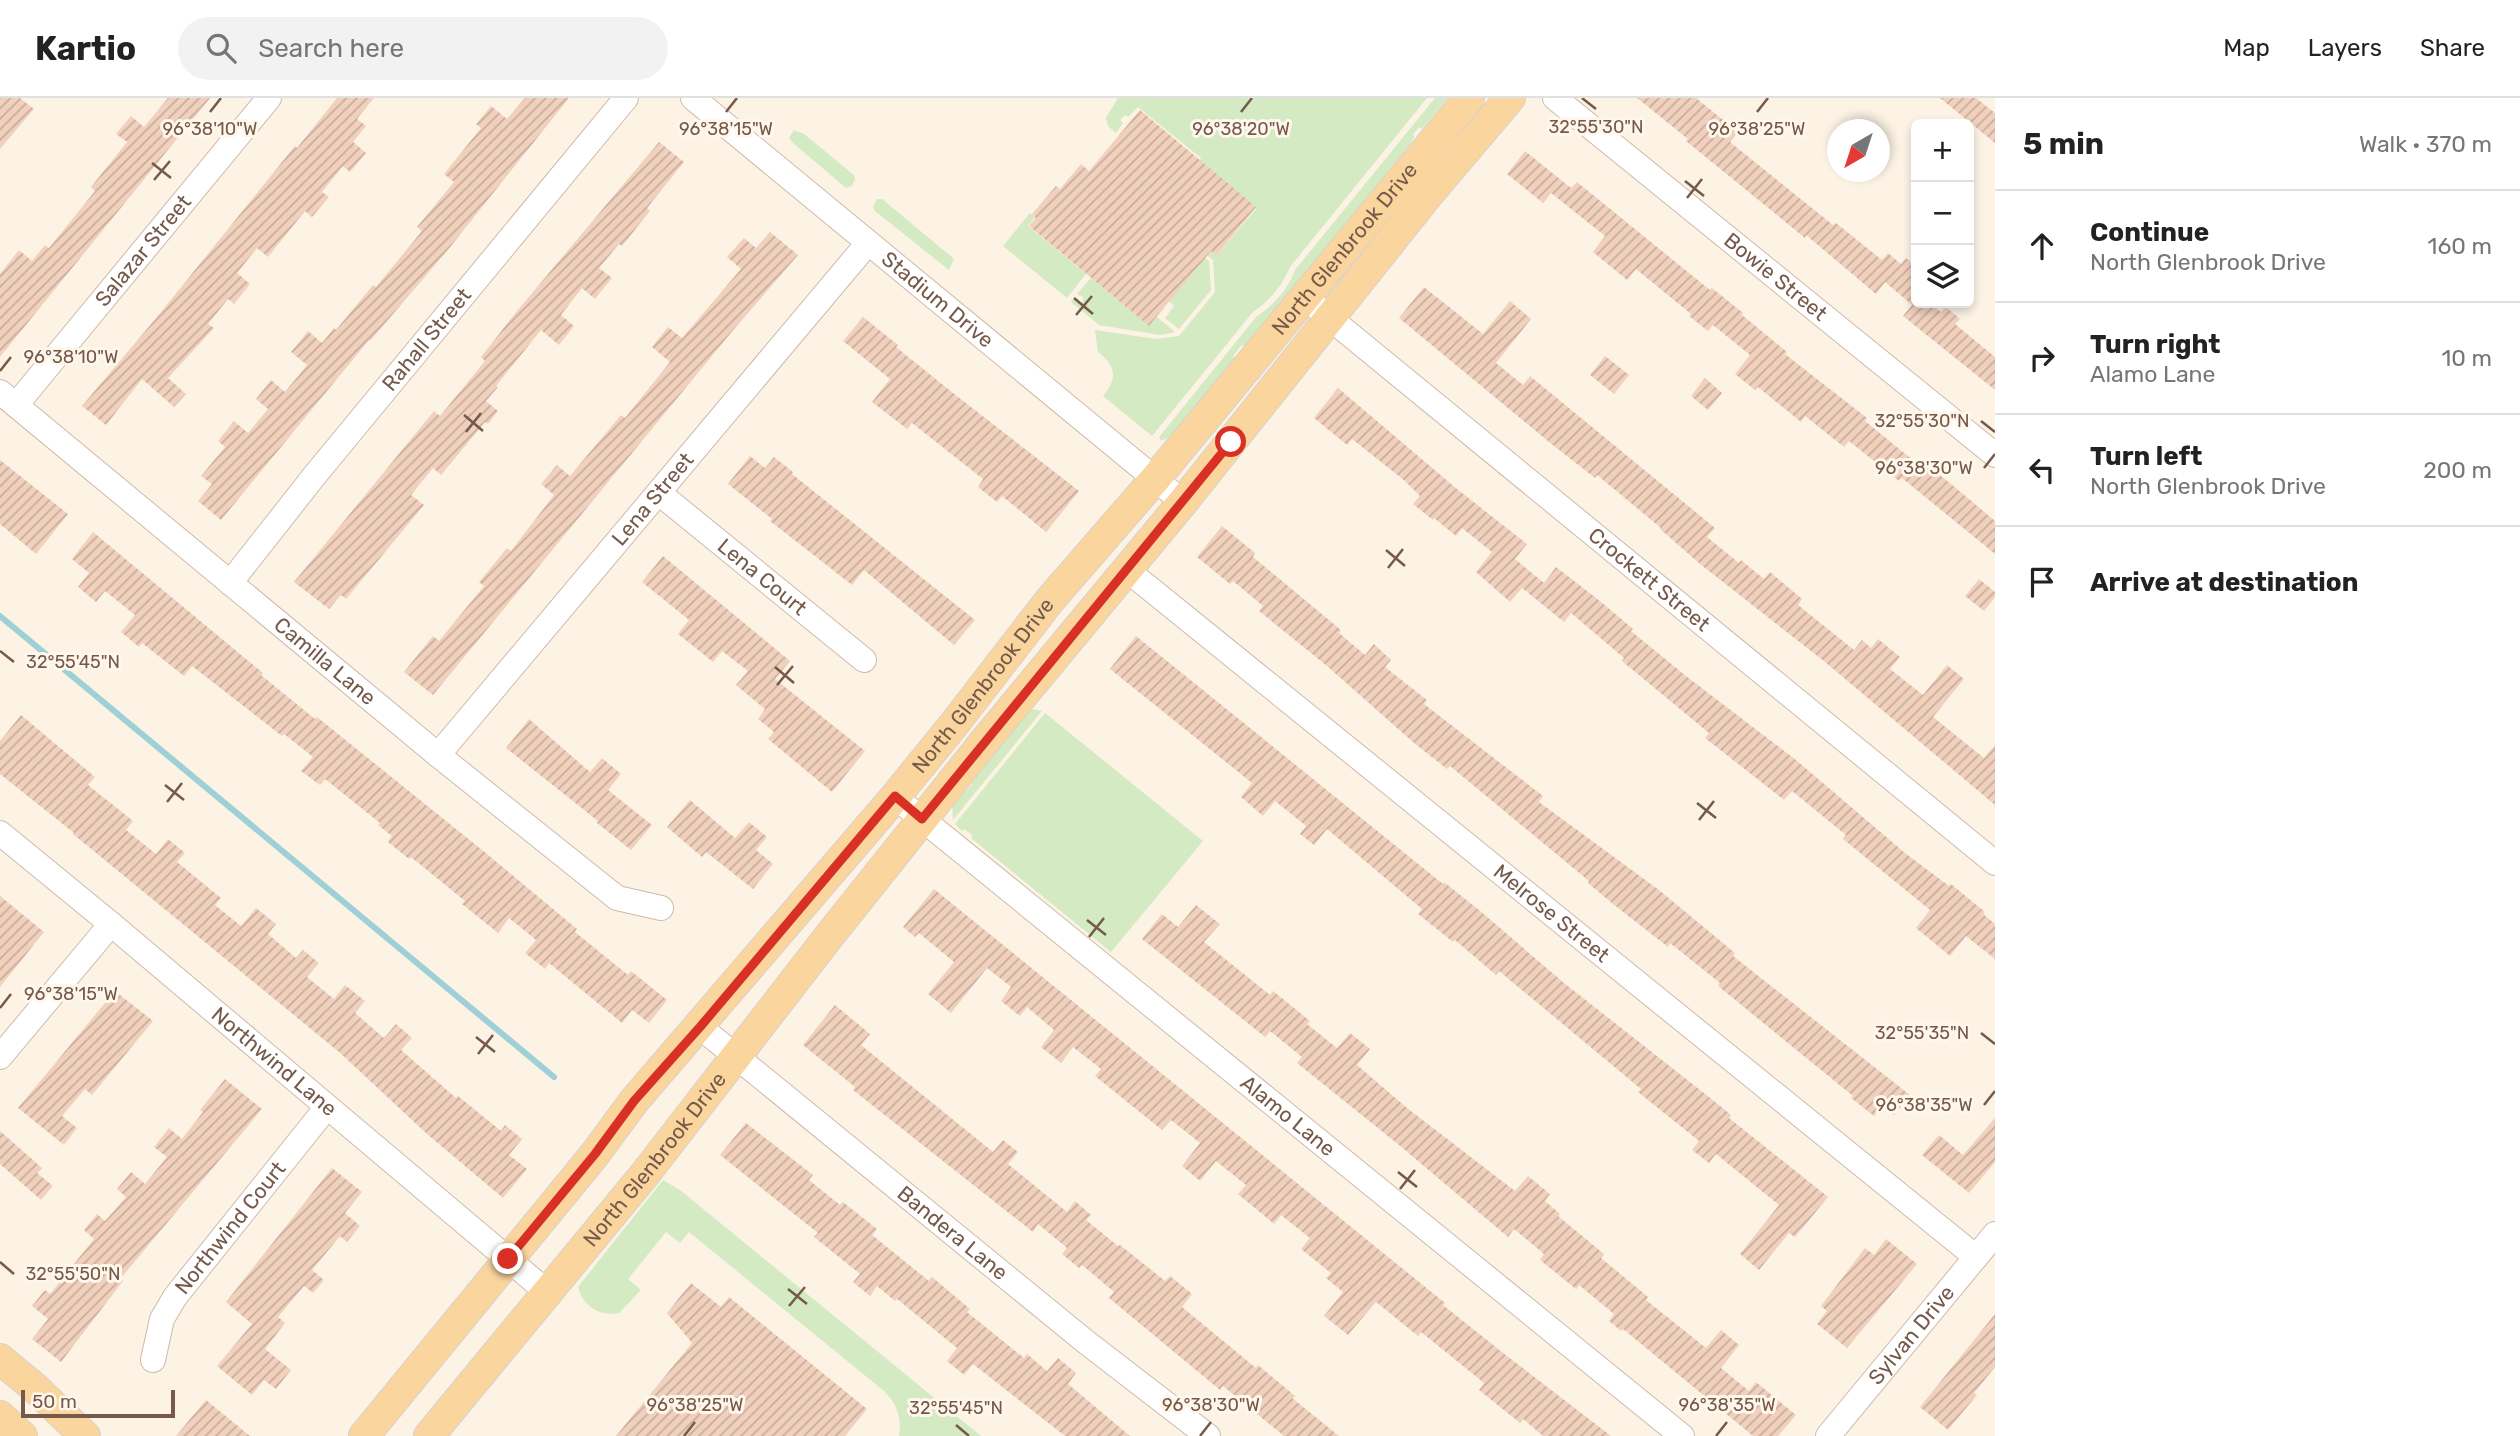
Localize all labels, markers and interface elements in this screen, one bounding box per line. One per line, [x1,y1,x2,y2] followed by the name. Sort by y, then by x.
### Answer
[178,17,668,80] search box
[35,29,136,68] text: Kartio
[202,29,240,67] icon: search
[258,33,404,64] text: Search here
[2223,34,2270,62] text: Map
[2308,34,2382,62] text: Layers
[2420,34,2485,62] text: Share
[1548,116,1644,138] text: 32°55'30"N
[163,118,257,140] text: 96°38'10"W
[679,118,773,140] text: 96°38'15"W
[1192,118,1290,140] text: 96°38'20"W
[1709,118,1805,140] text: 96°38'25"W
[1827,119,1890,182] north arrow
[1911,119,1974,308] map controls
[1911,119,1974,182] button: +
[2023,126,2104,162] text: 5 min
[2359,130,2492,158] text: Walk · 370 m
[1266,158,1422,340] street label: North Glenbrook Drive
[1911,182,1974,245] button: −
[90,189,196,311] street label: Salazar Street
[2090,217,2209,248] text: Continue
[1719,227,1832,326] street label: Bowie Street
[2023,227,2061,265] icon: ahead
[2428,232,2492,260] text: 160 m
[1911,245,1974,308] button: layers
[877,246,999,353] street label: Stadium Drive
[2090,248,2326,276] text: North Glenbrook Drive
[377,283,476,396] street label: Rahall Street
[2090,329,2220,360] text: Turn right
[2023,339,2061,377] icon: right
[2441,344,2492,372] text: 10 m
[24,346,118,368] text: 96°38'10"W
[2090,360,2215,388] text: Alamo Lane
[1874,410,1970,432] text: 32°55'30"N
[1215,426,1246,457] route start
[2090,441,2202,472] text: Turn left
[606,447,699,550] street label: Lena Street
[2023,451,2061,489] icon: left
[2423,456,2492,484] text: 200 m
[1875,457,1973,479] text: 96°38'30"W
[2090,472,2326,500] text: North Glenbrook Drive
[1583,522,1715,636] street label: Crockett Street
[713,533,812,620] street label: Lena Court
[2023,563,2061,601] icon: arrive
[2090,567,2358,598] text: Arrive at destination
[906,593,1059,778] street label: North Glenbrook Drive
[269,612,381,710] street label: Camilla Lane
[26,651,120,673] text: 32°55'45"N
[1489,859,1615,967] street label: Melrose Street
[24,983,118,1005] text: 96°38'15"W
[207,1002,342,1121] street label: Northwind Lane
[1875,1022,1969,1044] text: 32°55'35"N
[578,1067,731,1251] street label: North Glenbrook Drive
[1236,1070,1340,1161] street label: Alamo Lane
[1875,1094,1973,1116] text: 96°38'35"W
[169,1156,290,1299] street label: Northwind Court
[893,1180,1013,1285] street label: Bandera Lane
[492,1243,523,1274] route end
[25,1263,121,1285] text: 32°55'50"N
[1863,1280,1959,1389] street label: Sylvan Drive
[21,1387,175,1419] scale bar
[32,1390,77,1413] text: 50 m
[647,1394,743,1416] text: 96°38'25"W
[1162,1394,1260,1416] text: 96°38'30"W
[1678,1394,1776,1416] text: 96°38'35"W
[909,1397,1003,1419] text: 32°55'45"N

